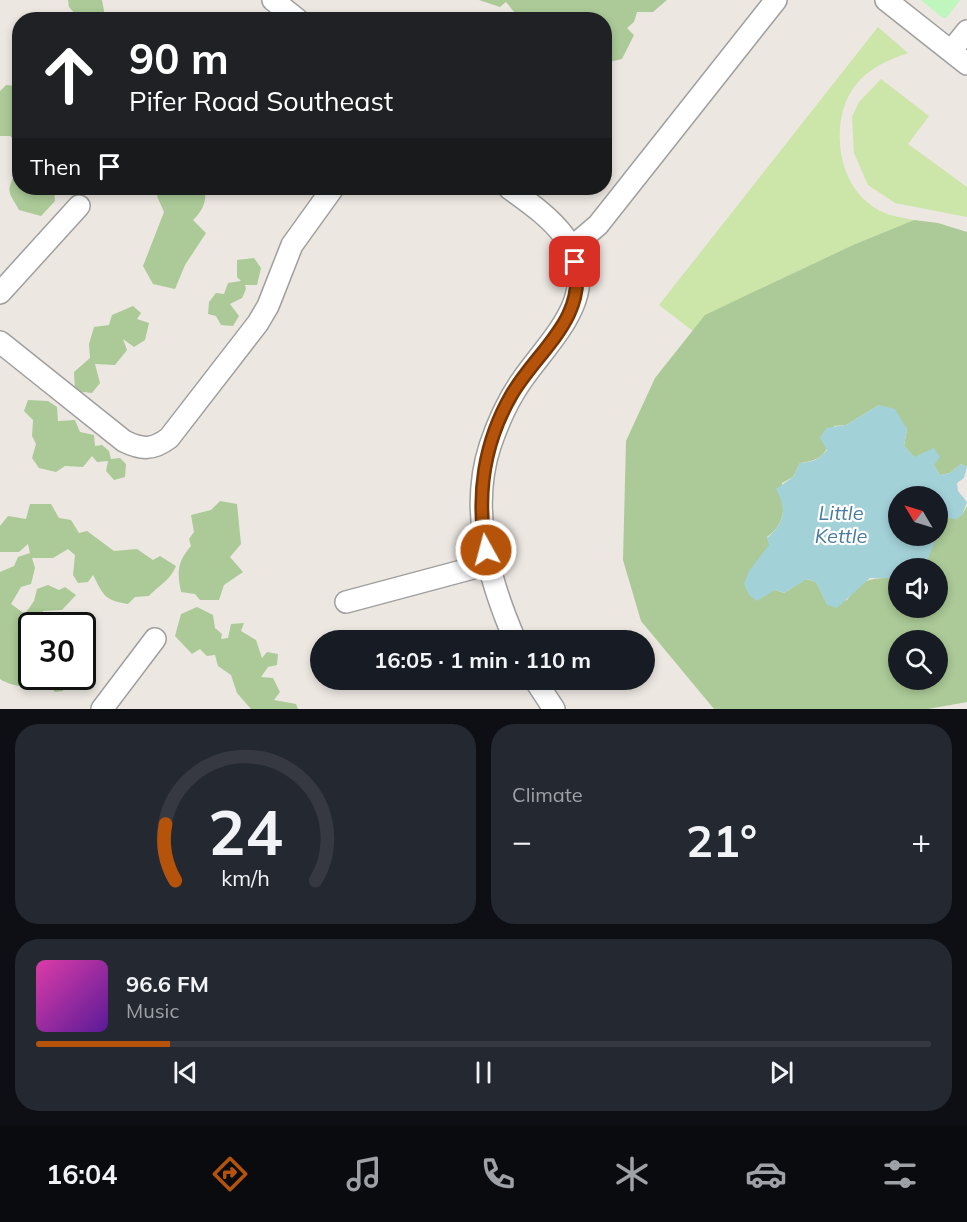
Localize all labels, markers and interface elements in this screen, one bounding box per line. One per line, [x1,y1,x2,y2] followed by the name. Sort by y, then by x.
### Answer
[129,32,229,85] text: 90 m
[30,36,108,114] icon: ahead
[129,84,393,118] text: Pifer Road Southeast
[93,150,126,183] icon: arrive
[30,153,81,181] text: Then
[549,236,600,287] pin
[558,245,591,278] icon: arrive
[888,486,948,546] north arrow
[888,486,948,690] map controls
[815,500,867,548] water label: Little Kettle
[454,518,518,582] position arrow
[888,558,948,618] button: sound
[18,612,96,690] speed limit sign: 30
[888,630,948,690] button: search
[374,646,591,674] text: 16:05 · 1 min · 110 m
[512,782,583,807] text: Climate
[208,792,283,871] text: 24
[686,812,757,868] text: 21°
[512,820,532,861] text: −
[911,820,931,861] text: +
[221,864,270,891] text: km/h
[126,970,209,998] text: 96.6 FM
[126,998,179,1023] text: Music
[169,1056,202,1089] icon: previous
[467,1056,500,1089] icon: pause
[765,1056,798,1089] icon: next
[209,1153,251,1195] icon: directions
[343,1153,385,1195] icon: music
[477,1153,519,1195] icon: phone
[611,1153,653,1195] icon: climate
[745,1153,787,1195] icon: car
[879,1153,921,1195] icon: filters
[46,1157,117,1191] text: 16:04

